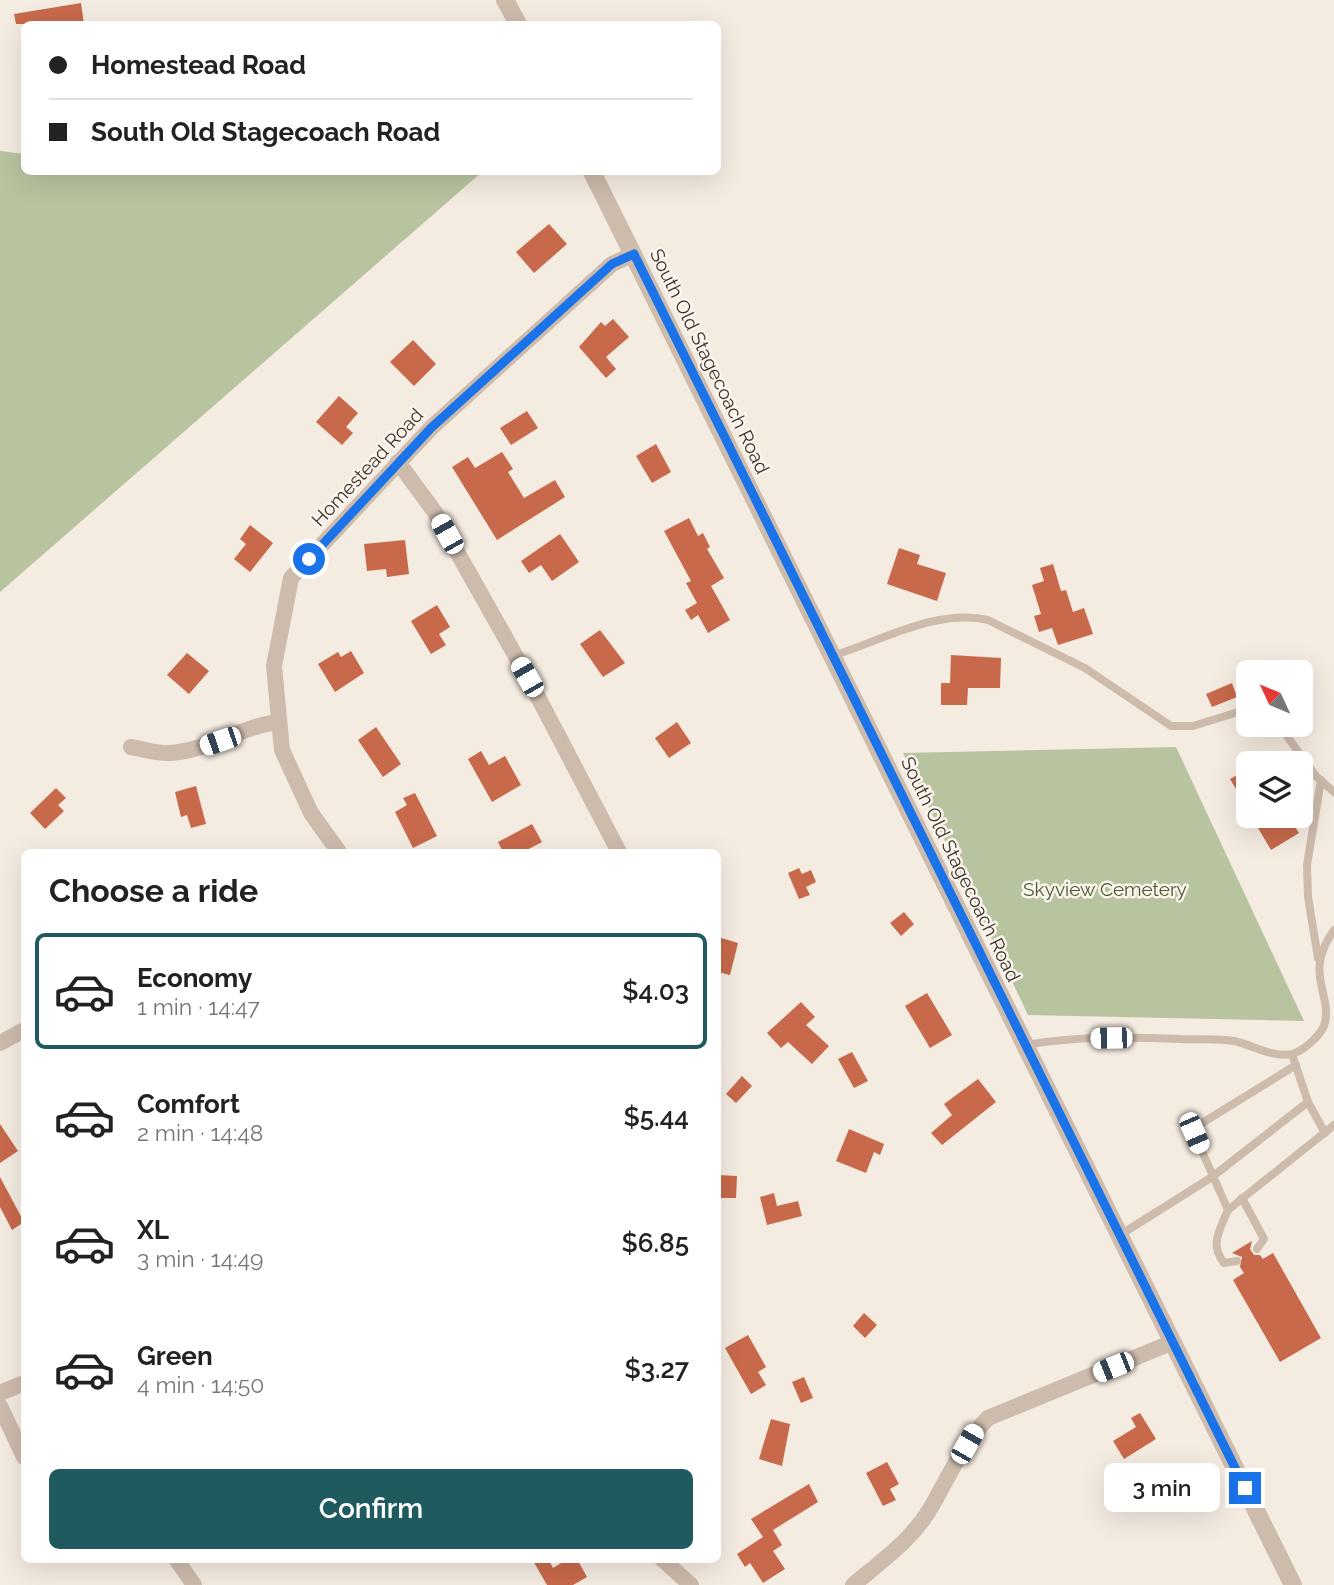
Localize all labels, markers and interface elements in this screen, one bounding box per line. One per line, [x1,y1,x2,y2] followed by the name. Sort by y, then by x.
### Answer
[91,50,306,80] text: Homestead Road
[91,117,440,147] text: South Old Stagecoach Road
[646,245,774,477] street label: South Old Stagecoach Road
[307,404,427,530] street label: Homestead Road
[428,511,467,557] car
[293,543,325,575] route start
[508,654,547,700] car
[1236,660,1312,737] north arrow
[1236,660,1313,828] map controls
[197,724,244,758] car
[1236,751,1313,828] button: layers
[897,753,1025,985] street label: South Old Stagecoach Road
[49,872,258,909] text: Choose a ride
[1023,878,1187,900] park label: Skyview Cemetery
[53,960,116,1023] icon: car
[137,963,252,993] text: Economy
[622,976,689,1006] text: $4.03
[137,993,260,1020] text: 1 min · 14:47
[1090,1027,1133,1049] car
[53,1086,116,1149] icon: car
[137,1089,240,1119] text: Comfort
[623,1102,689,1132] text: $5.44
[1177,1110,1212,1156] car
[137,1119,263,1146] text: 2 min · 14:48
[53,1212,116,1275] icon: car
[137,1215,169,1245] text: XL
[621,1228,689,1258] text: $6.85
[137,1245,264,1272] text: 3 min · 14:49
[53,1338,116,1401] icon: car
[137,1341,213,1371] text: Green
[1090,1349,1137,1385] car
[624,1354,689,1384] text: $3.27
[137,1371,264,1398] text: 4 min · 14:50
[948,1421,987,1467] car
[1105,1464,1220,1512] callout: 3 min
[49,1469,693,1549] button: Confirm
[1229,1472,1261,1504] route end
[1133,1474,1191,1501] text: 3 min

